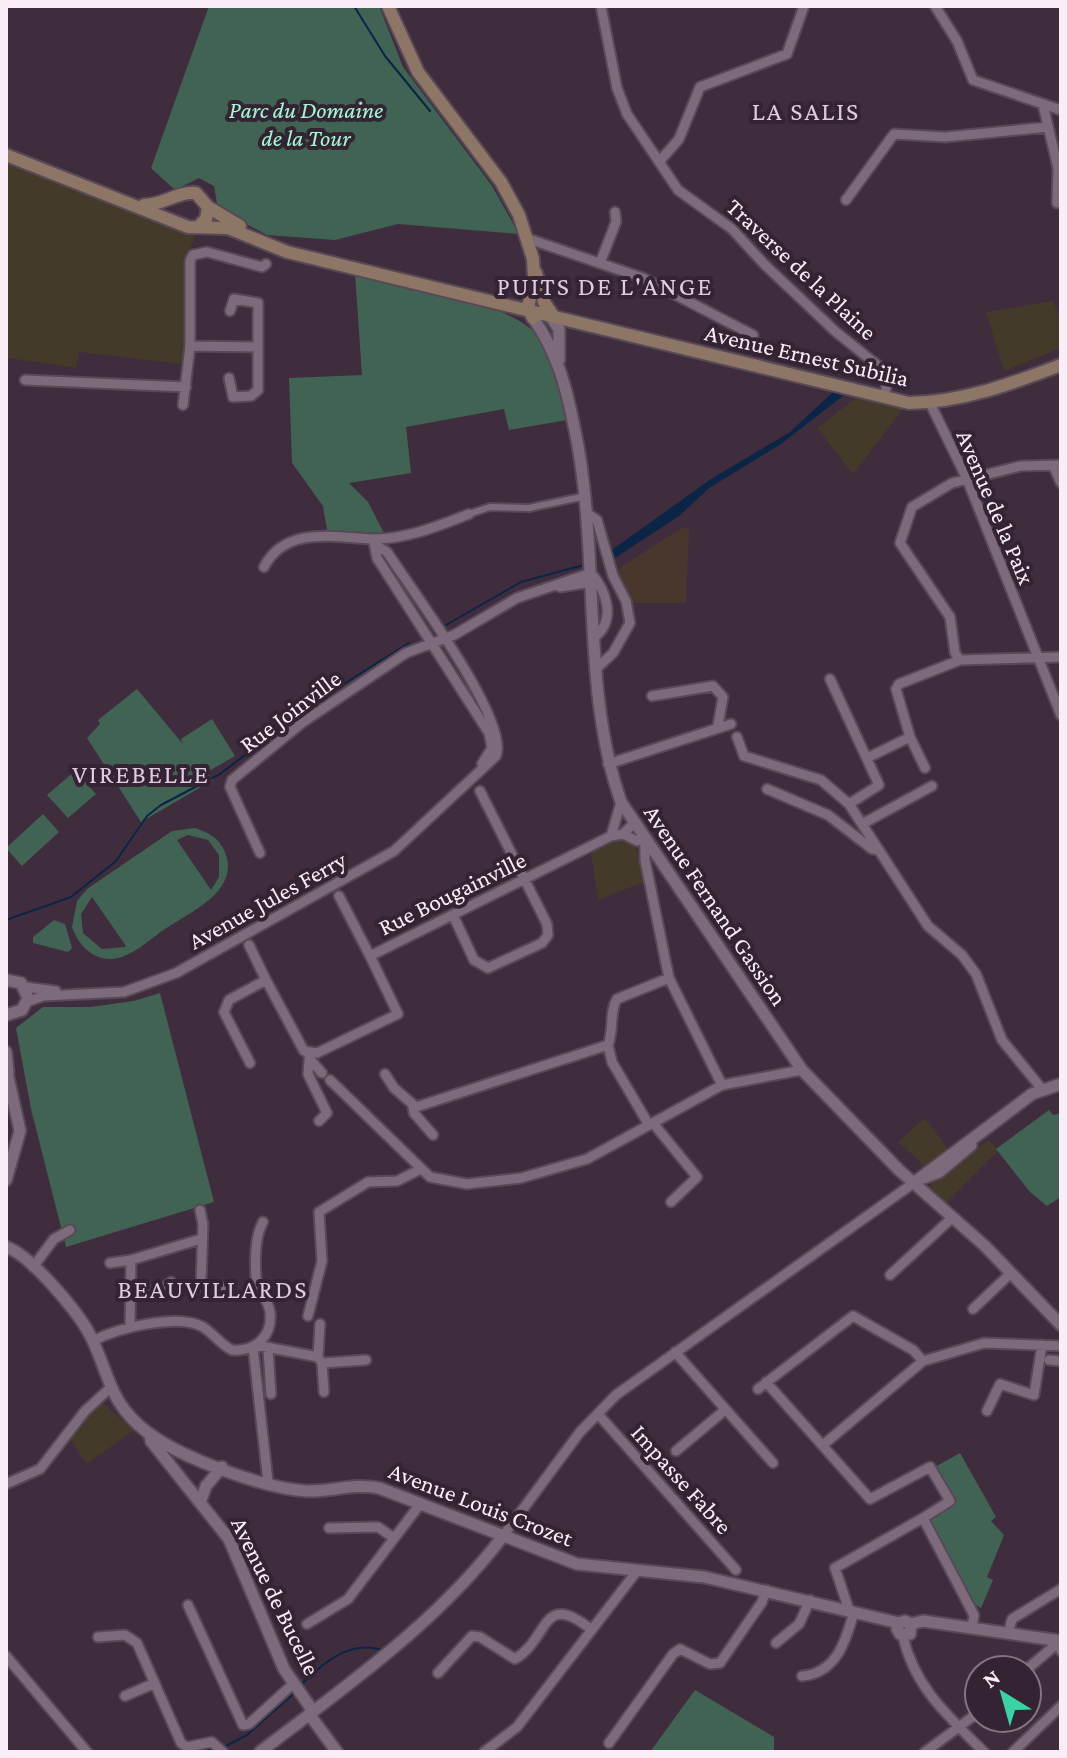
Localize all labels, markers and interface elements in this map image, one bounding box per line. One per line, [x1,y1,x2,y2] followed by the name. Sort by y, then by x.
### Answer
[229,96,383,151] park label: Parc du Domaine de la Tour
[752,97,860,126] district label: LA SALIS
[721,193,883,345] street label: Traverse de la Plaine
[497,272,713,301] district label: PUITS DE L'ANGE
[702,318,912,392] street label: Avenue Ernest Subilia
[951,426,1041,588] street label: Avenue de la Paix
[234,664,346,758] street label: Rue Joinville
[72,760,210,789] district label: VIREBELLE
[639,800,793,1010] street label: Avenue Fernand Gassion
[184,845,351,954] street label: Avenue Jules Ferry
[374,846,530,940] street label: Rue Bougainville
[118,1275,308,1304] district label: BEAUVILLARDS
[626,1419,738,1539] street label: Impasse Fabre
[385,1457,578,1552] street label: Avenue Louis Crozet
[226,1513,326,1679] street label: Avenue de Bucelle
[963,1654,1043,1734] north arrow
[978,1664,1005,1693] text: N

